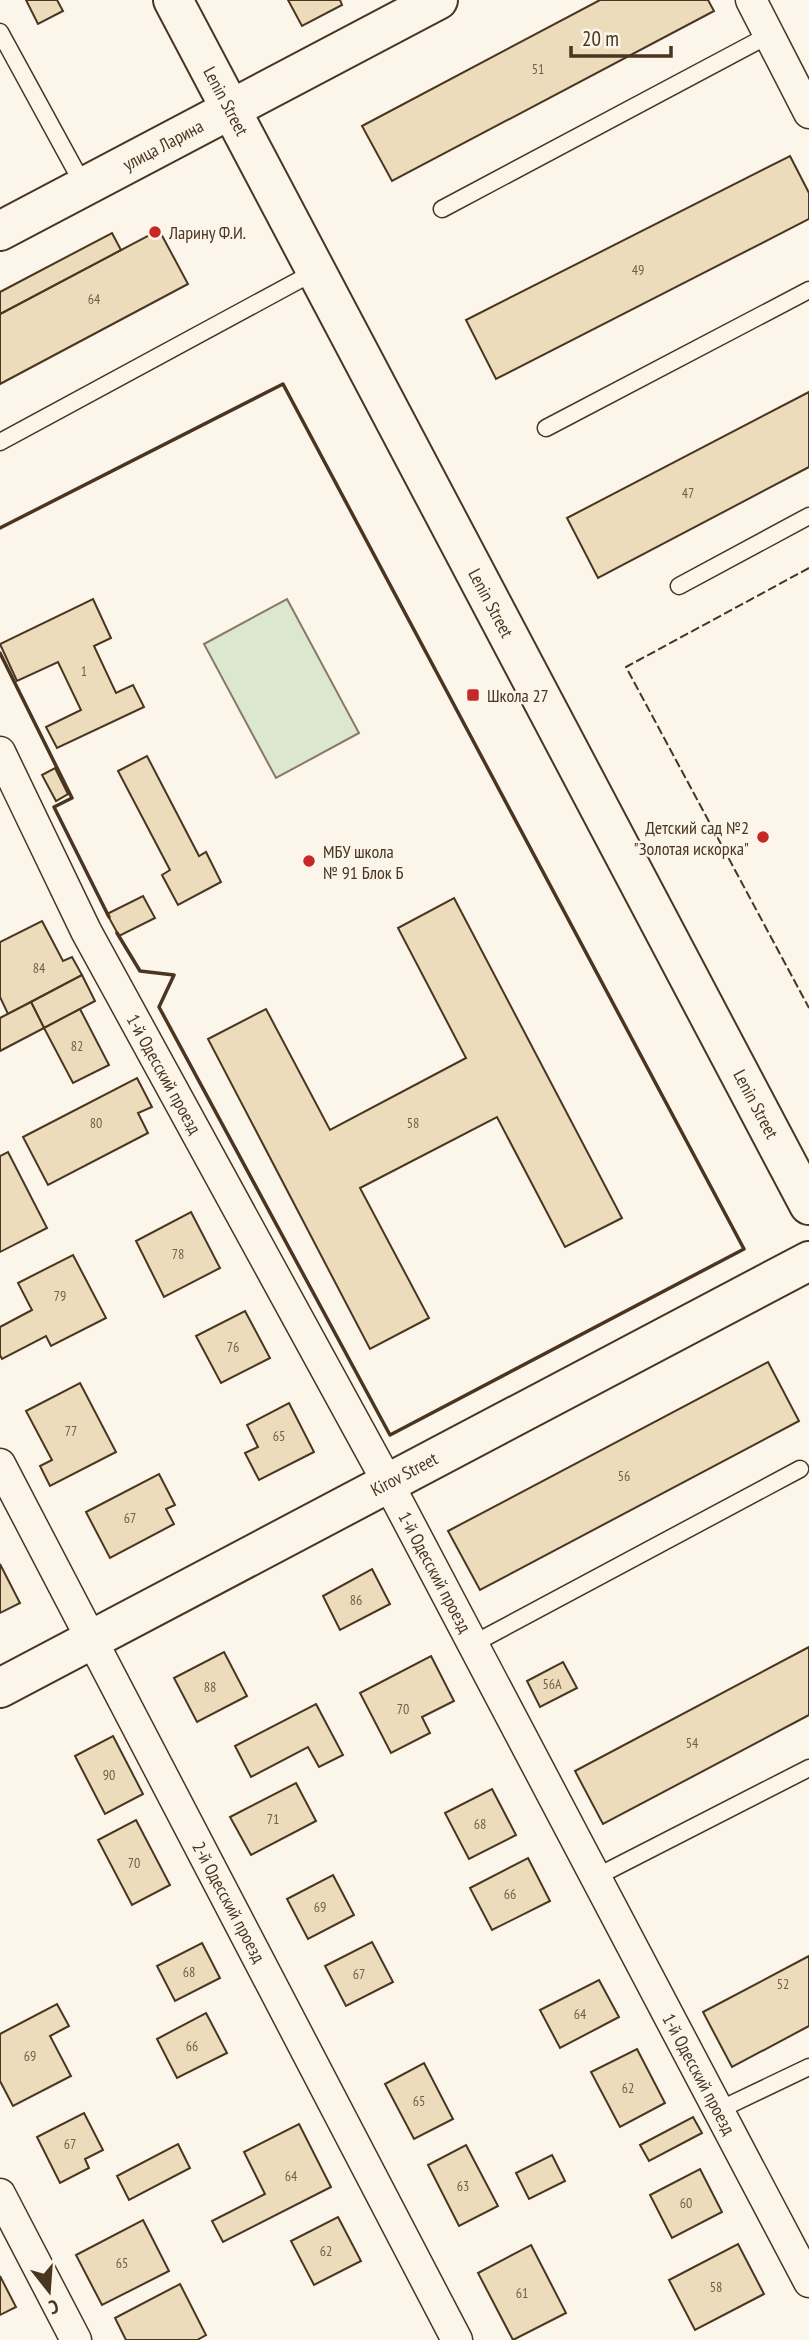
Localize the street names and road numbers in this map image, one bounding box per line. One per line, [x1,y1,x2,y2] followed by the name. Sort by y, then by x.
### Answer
[198,63,254,140] street label: Lenin Street
[119,114,207,176] street label: улица Ларина
[463,565,519,642] street label: Lenin Street
[122,1010,207,1138] street label: 1-й Одесский проезд
[728,1066,784,1143] street label: Lenin Street
[366,1447,442,1501] street label: Kirov Street
[393,1508,477,1637] street label: 1-й Одесский проезд
[187,1838,271,1967] street label: 2-й Одесский проезд
[657,2010,741,2139] street label: 1-й Одесский проезд

